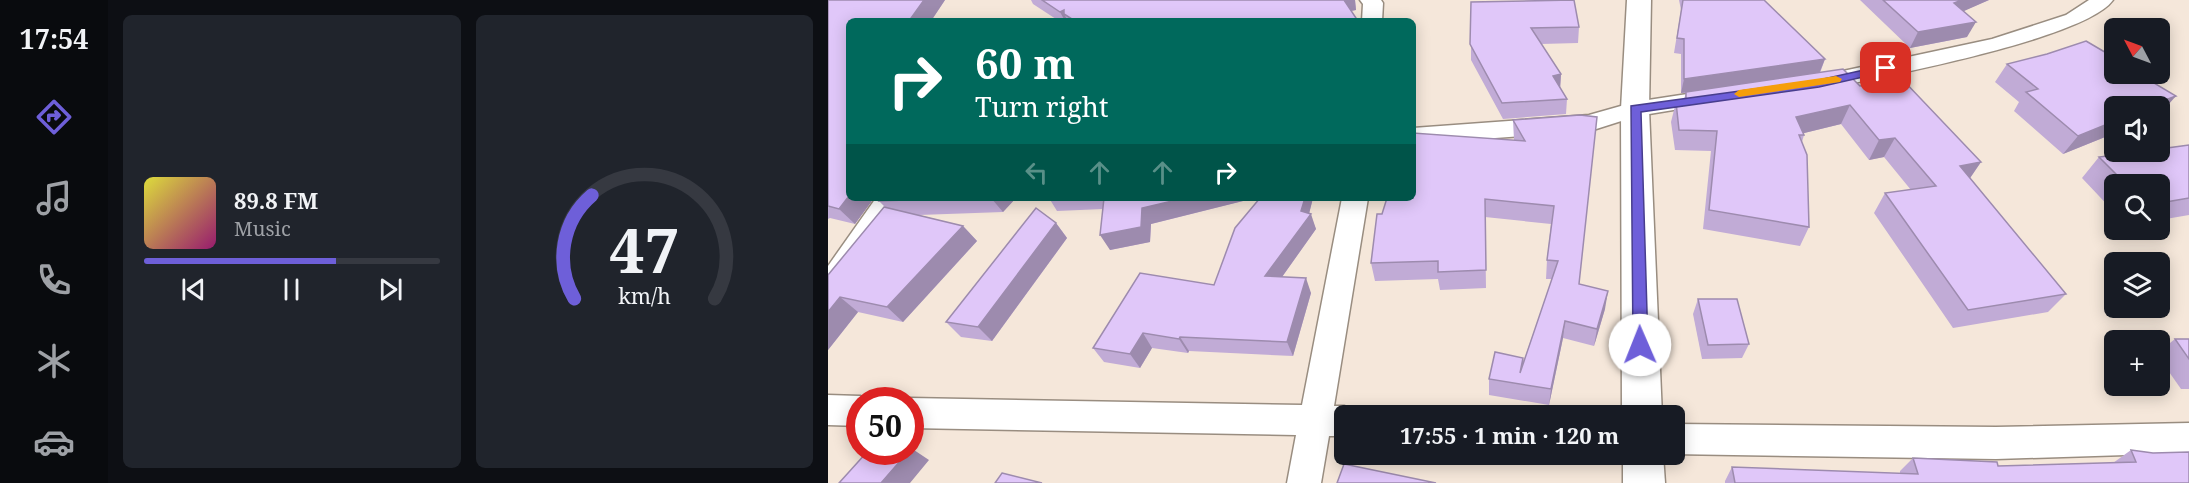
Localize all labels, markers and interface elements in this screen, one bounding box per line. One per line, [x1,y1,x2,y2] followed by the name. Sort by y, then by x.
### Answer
[2104,18,2170,84] north arrow
[2104,18,2170,396] map controls
[19,20,89,57] text: 17:54
[975,34,1075,91] text: 60 m
[876,42,954,120] icon: right
[1860,42,1911,93] pin
[1869,51,1902,84] icon: arrive
[975,88,1108,125] text: Turn right
[33,96,75,138] icon: directions
[2104,96,2170,162] button: sound
[1020,156,1053,189] icon: left
[1083,156,1116,189] icon: ahead
[1146,156,1179,189] icon: ahead
[1209,156,1242,189] icon: right
[2104,174,2170,240] button: search
[33,177,75,219] icon: music
[234,185,318,215] text: 89.8 FM
[609,206,680,291] text: 47
[234,215,291,242] text: Music
[2104,252,2170,318] button: layers
[33,259,75,301] icon: phone
[177,273,210,306] icon: previous
[275,273,308,306] icon: pause
[374,273,407,306] icon: next
[618,281,671,310] text: km/h
[1608,313,1672,377] position arrow
[2104,330,2170,396] button: +
[33,340,75,382] icon: climate
[846,387,924,465] speed limit sign: 50
[1400,420,1619,450] text: 17:55 · 1 min · 120 m
[33,421,75,463] icon: car

